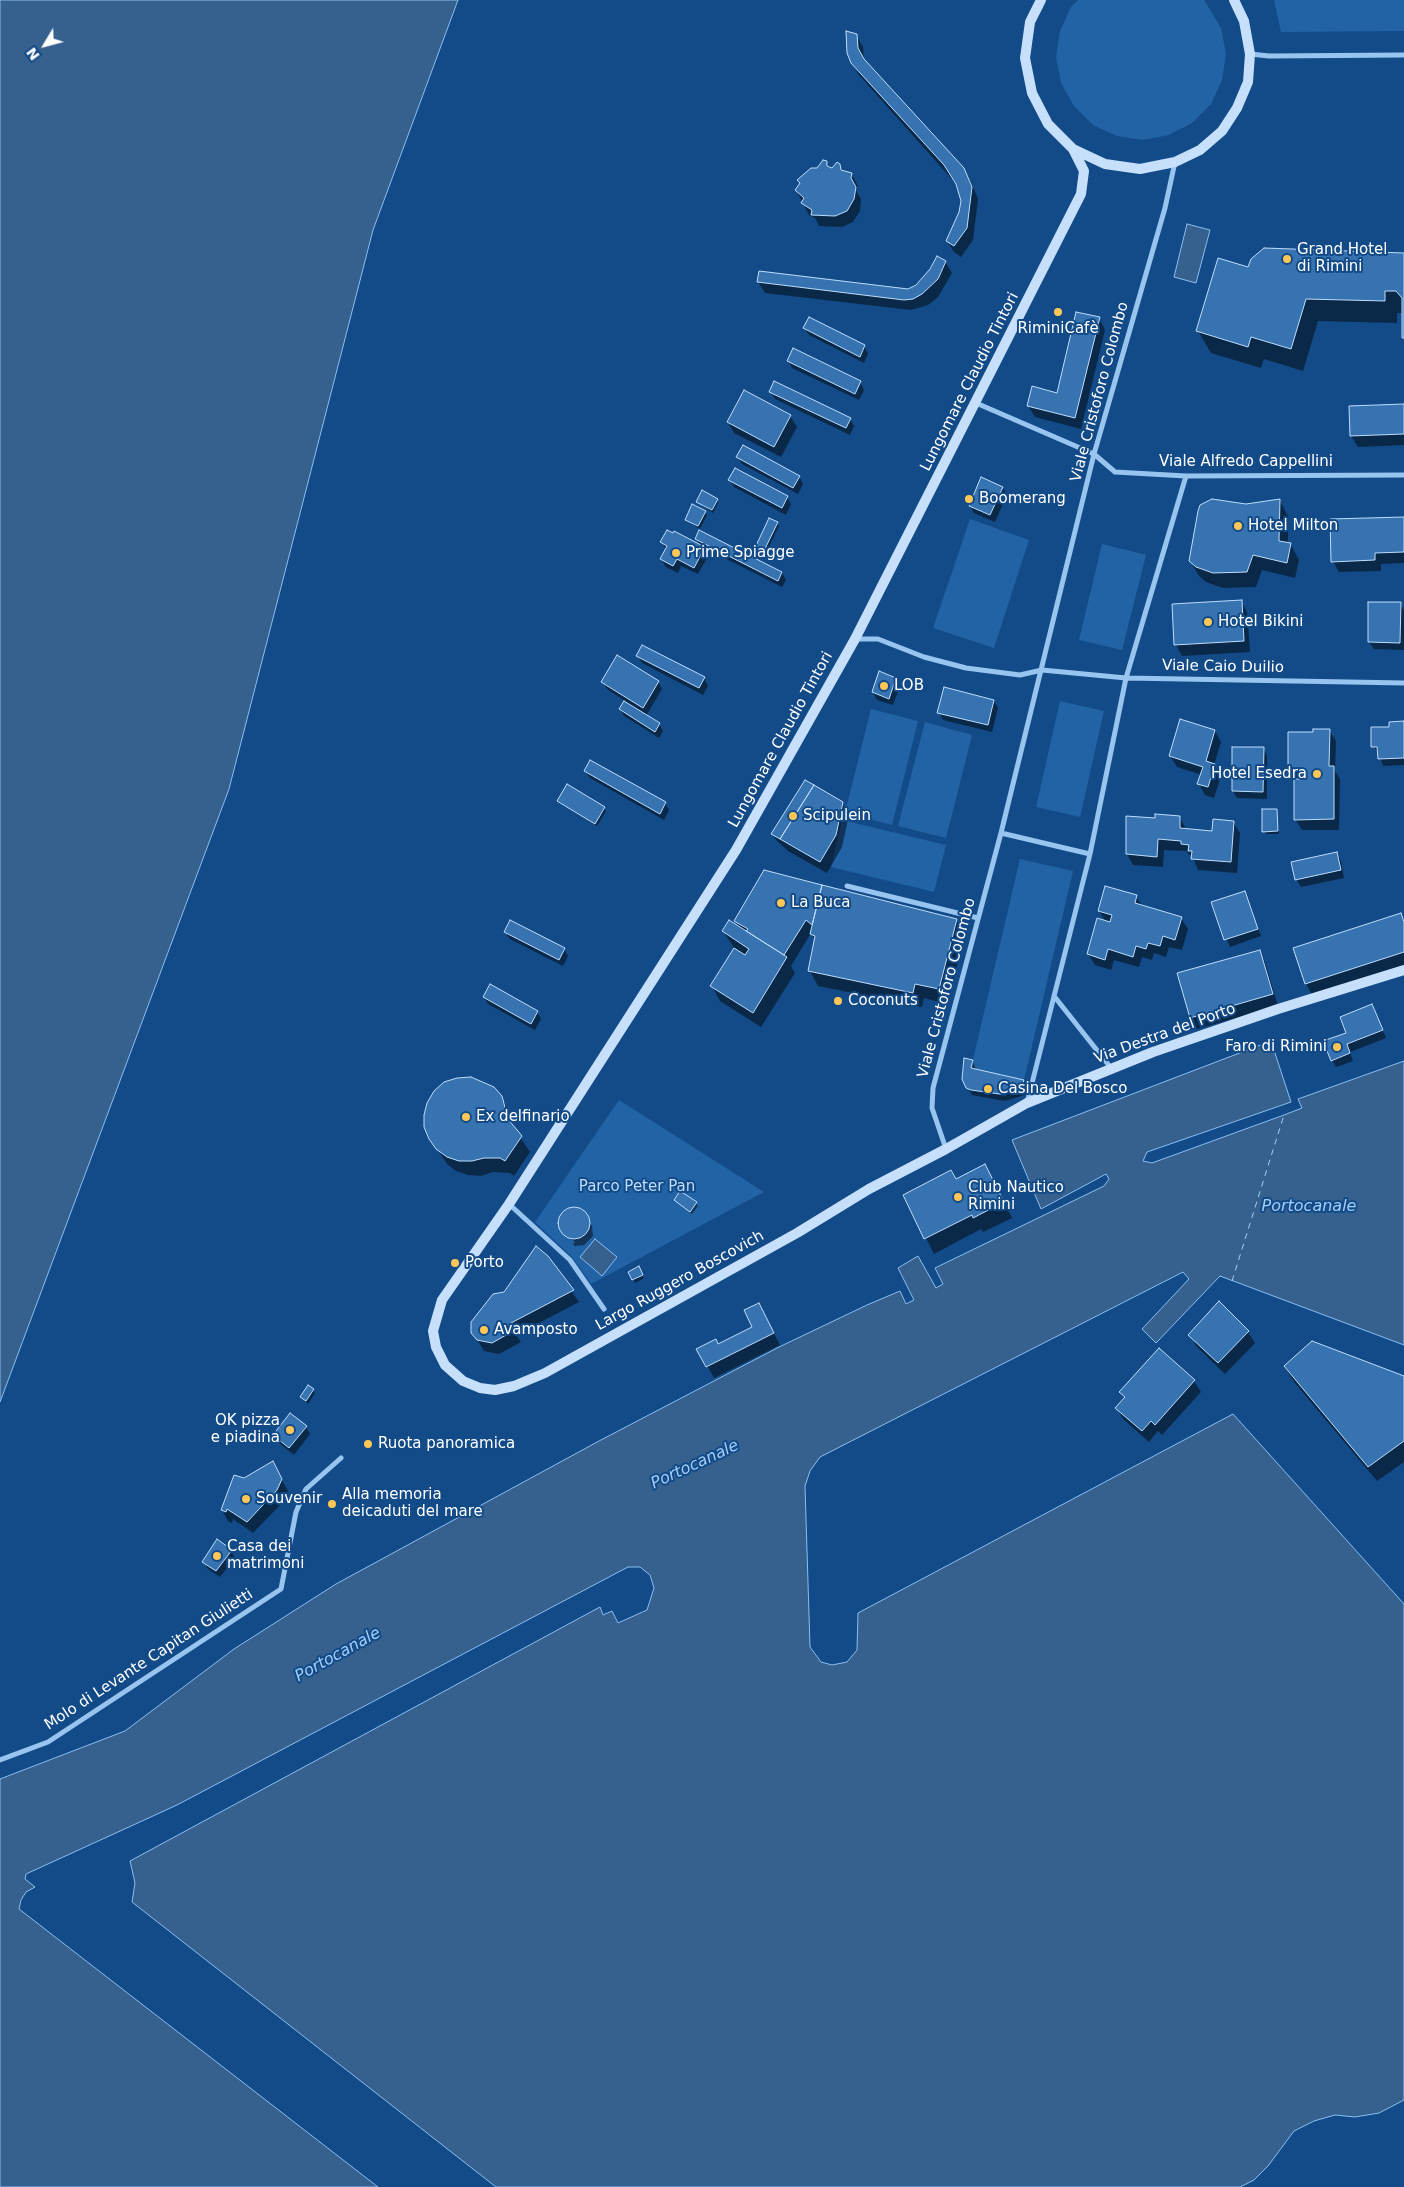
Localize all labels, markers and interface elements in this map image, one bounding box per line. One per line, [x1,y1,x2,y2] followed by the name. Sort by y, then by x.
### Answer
[20,20,70,70] north arrow
[23,45,43,64] text: N
[1297,241,1388,276] place label: Grand Hotel di Rimini
[1281,253,1293,265] marker: Grand Hotel di Rimini
[917,290,1023,474] street label: Lungomare Claudio Tintori
[1067,300,1133,484] street label: Viale Cristoforo Colombo
[1052,306,1064,318] marker: RiminiCafè
[1017,320,1099,338] place label: RiminiCafè
[1159,453,1333,471] street label: Viale Alfredo Cappellini
[979,490,1066,508] place label: Boomerang
[963,493,975,505] marker: Boomerang
[1248,517,1338,535] place label: Hotel Milton
[1232,520,1244,532] marker: Hotel Milton
[686,544,794,562] place label: Prime Spiagge
[670,547,682,559] marker: Prime Spiagge
[1218,613,1303,631] place label: Hotel Bikini
[1202,616,1214,628] marker: Hotel Bikini
[725,649,837,831] street label: Lungomare Claudio Tintori
[1162,657,1284,677] street label: Viale Caio Duilio
[894,677,924,695] place label: LOB
[878,680,890,692] marker: LOB
[1211,765,1307,783] place label: Hotel Esedra
[1311,768,1323,780] marker: Hotel Esedra
[803,807,871,825] place label: Scipulein
[787,810,799,822] marker: Scipulein
[791,894,851,912] place label: La Buca
[914,896,980,1080] street label: Viale Cristoforo Colombo
[775,897,787,909] marker: La Buca
[848,992,918,1010] place label: Coconuts
[832,995,844,1007] marker: Coconuts
[1092,1000,1238,1068] street label: Via Destra del Porto
[1225,1038,1327,1056] place label: Faro di Rimini
[1331,1041,1343,1053] marker: Faro di Rimini
[998,1080,1128,1098] place label: Casina Del Bosco
[982,1083,994,1095] marker: Casina Del Bosco
[476,1108,570,1126] place label: Ex delfinario
[460,1111,472,1123] marker: Ex delfinario
[579,1178,695,1196] park label: Parco Peter Pan
[968,1179,1064,1214] place label: Club Nautico Rimini
[952,1191,964,1203] marker: Club Nautico Rimini
[1262,1197,1356,1217] water label: Portocanale
[593,1227,767,1335] street label: Largo Ruggero Boscovich
[465,1254,504,1272] place label: Porto
[449,1257,461,1269] marker: Porto
[494,1321,578,1339] place label: Avamposto
[478,1324,490,1336] marker: Avamposto
[211,1412,280,1447] place label: OK pizza e piadina
[284,1424,296,1436] marker: OK pizza e piadina
[378,1435,515,1453] place label: Ruota panoramica
[648,1436,742,1494] water label: Portocanale
[362,1438,374,1450] marker: Ruota panoramica
[342,1486,483,1521] place label: Alla memoria deicaduti del mare
[256,1490,322,1508] place label: Souvenir
[240,1493,252,1505] marker: Souvenir
[326,1498,338,1510] marker: Alla memoria deicaduti del mare
[227,1538,304,1573] place label: Casa dei matrimoni
[211,1550,223,1562] marker: Casa dei matrimoni
[41,1586,257,1734] street label: Molo di Levante Capitan Giulietti
[292,1624,384,1686] water label: Portocanale

